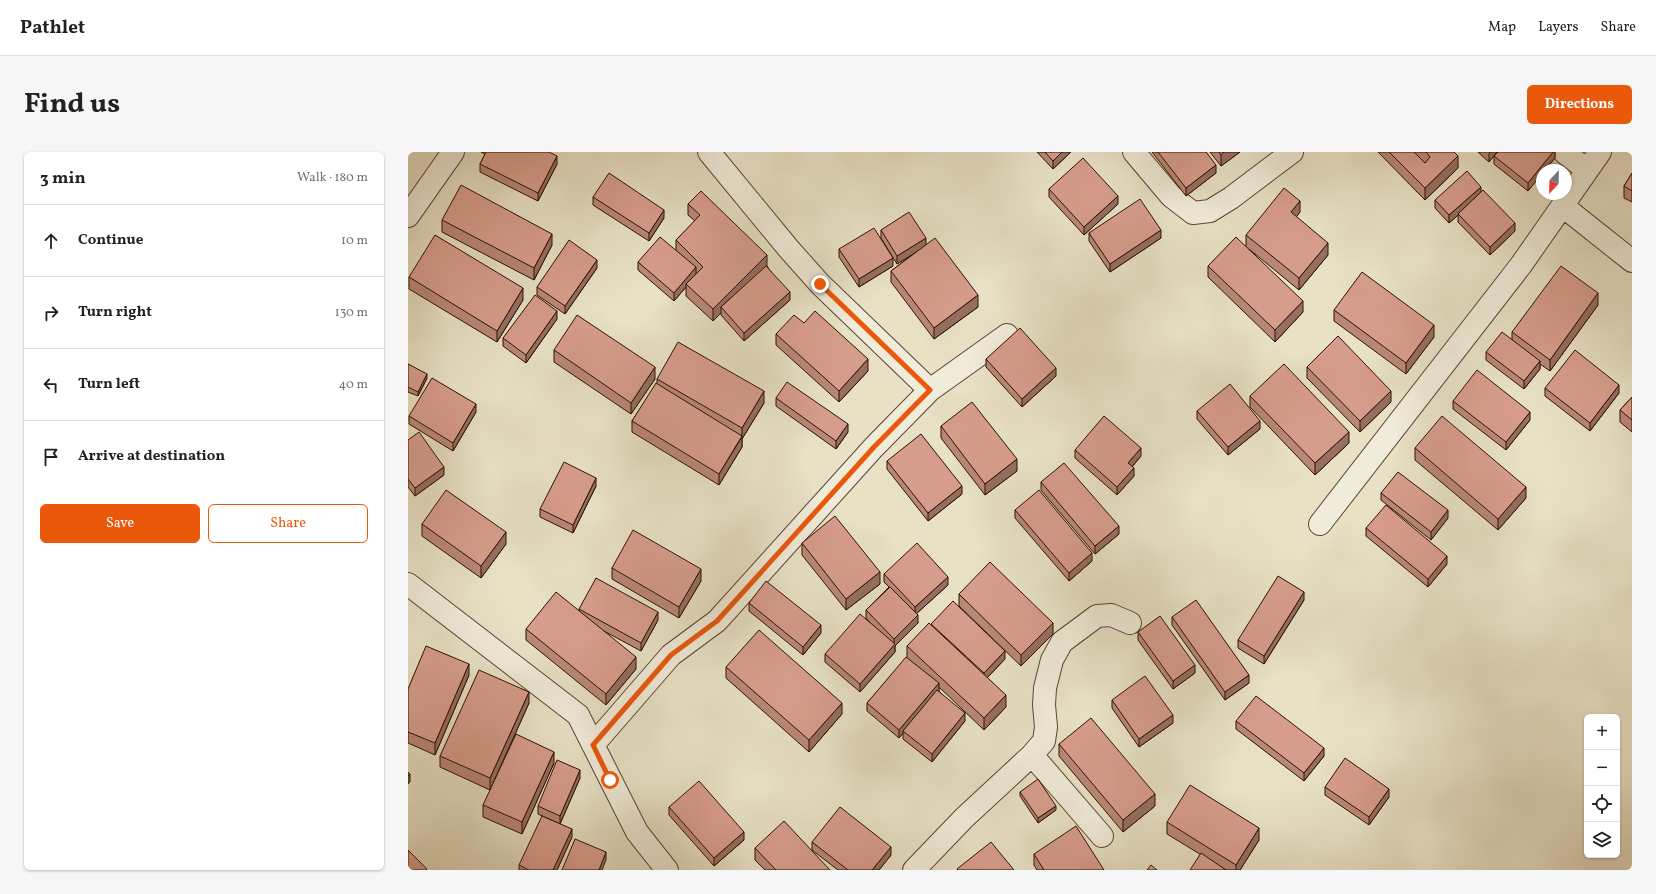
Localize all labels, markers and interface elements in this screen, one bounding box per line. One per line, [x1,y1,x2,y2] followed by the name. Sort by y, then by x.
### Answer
[20,15,85,41] text: Pathlet
[1488,18,1516,37] text: Map
[1538,18,1578,37] text: Layers
[1600,18,1636,37] text: Share
[24,85,120,124] text: Find us
[1527,85,1632,124] button: Directions
[1536,164,1572,200] north arrow
[40,167,86,190] text: 3 min
[297,169,368,187] text: Walk · 180 m
[40,230,62,252] icon: ahead
[78,230,143,251] text: Continue
[341,232,368,250] text: 10 m
[811,275,829,293] route end
[40,302,62,324] icon: right
[78,302,152,323] text: Turn right
[335,304,368,322] text: 130 m
[40,374,62,396] icon: left
[78,374,140,395] text: Turn left
[339,376,368,394] text: 40 m
[40,446,62,468] icon: arrive
[78,446,225,467] text: Arrive at destination
[40,504,200,543] button: Save
[208,504,368,543] button: Share
[1584,714,1620,858] map controls
[1584,714,1620,750] button: +
[1584,750,1620,786] button: −
[601,771,619,789] route start
[1584,786,1620,822] button: locate
[1584,822,1620,858] button: layers

